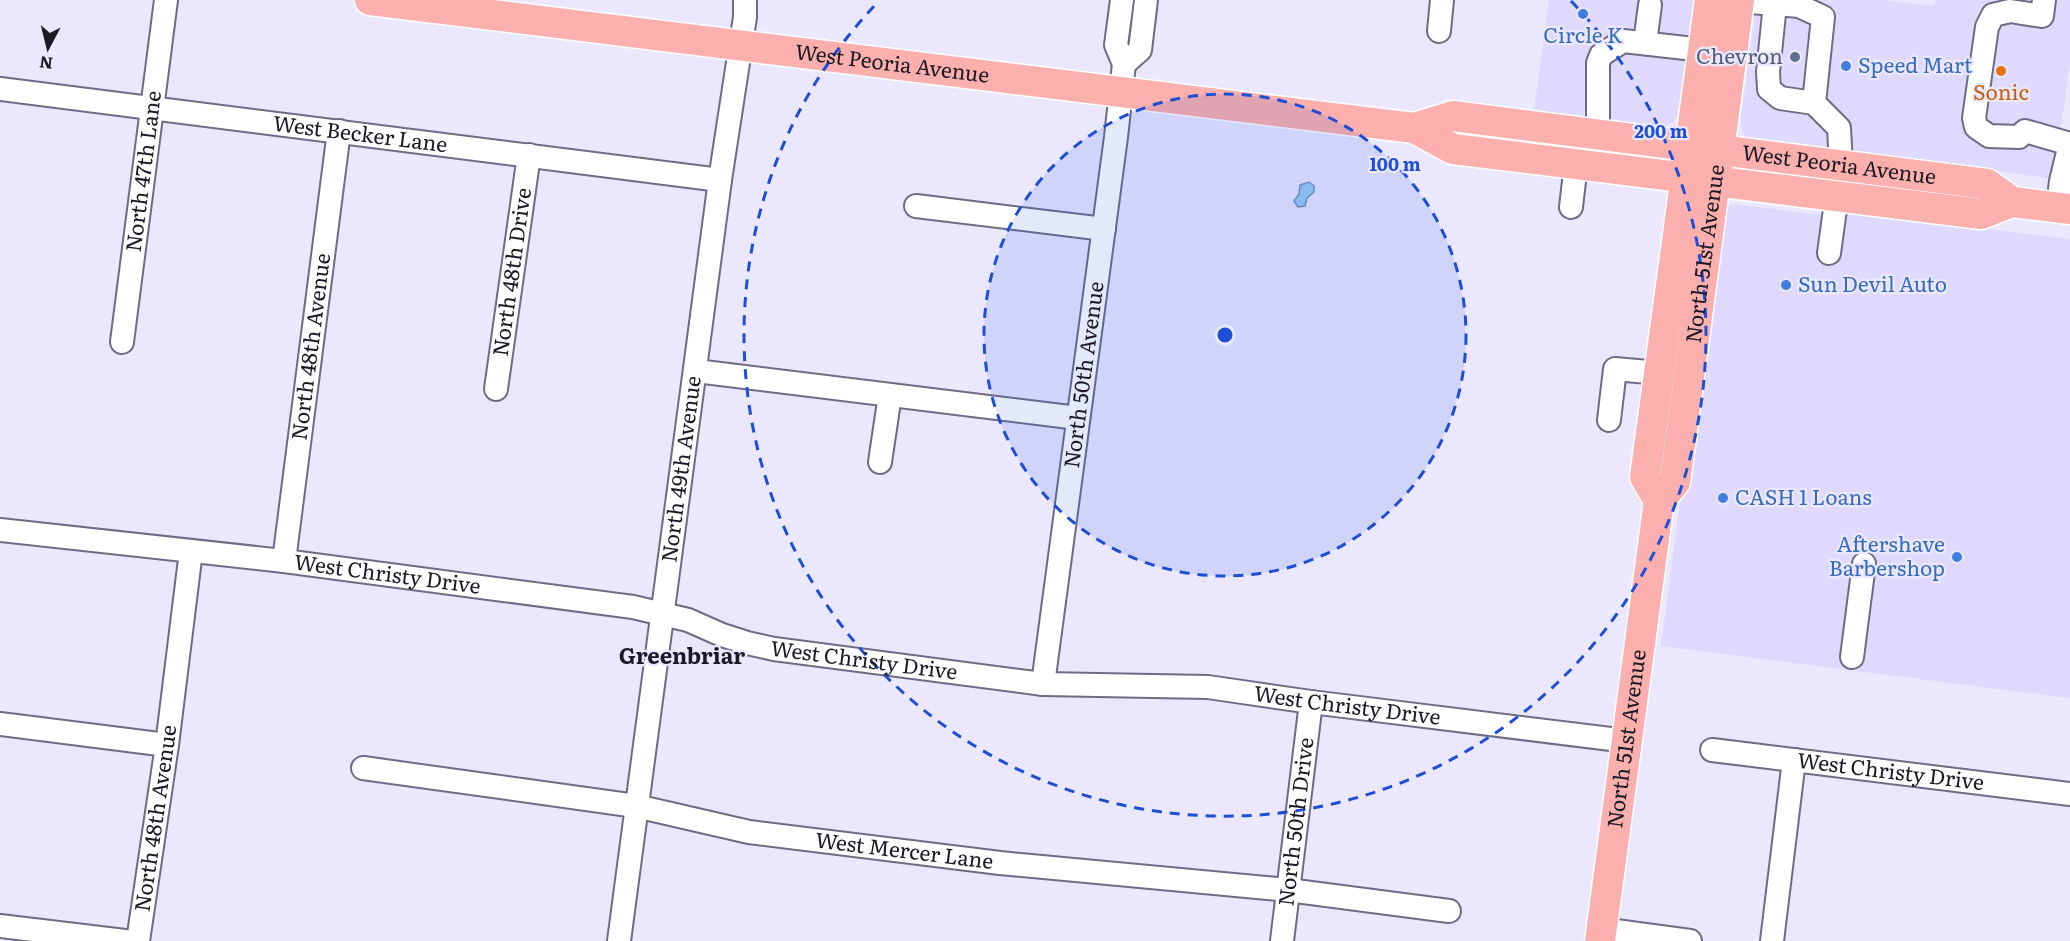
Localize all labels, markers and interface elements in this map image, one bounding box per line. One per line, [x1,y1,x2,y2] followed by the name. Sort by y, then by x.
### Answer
[1576,7,1590,21] marker: Circle K
[18,18,78,78] north arrow
[1543,18,1623,49] place label: Circle K
[793,34,991,89] street label: West Peoria Avenue
[1696,39,1783,70] place label: Chevron
[1858,48,1973,79] place label: Speed Mart
[1788,50,1802,64] marker: Chevron
[38,51,54,77] text: N
[1839,59,1853,73] marker: Speed Mart
[1994,64,2008,78] marker: Sonic
[1973,75,2029,106] place label: Sonic
[116,88,167,254] street label: North 47th Lane
[272,106,449,158] street label: West Becker Lane
[1634,117,1688,144] text: 200 m
[1740,135,1938,190] street label: West Peoria Avenue
[1369,150,1421,177] text: 100 m
[1676,162,1730,345] street label: North 51st Avenue
[483,185,537,358] street label: North 48th Drive
[282,251,336,442] street label: North 48th Avenue
[1798,267,1947,298] place label: Sun Devil Auto
[1779,278,1793,292] marker: Sun Devil Auto
[1054,279,1110,470] street label: North 50th Avenue
[1215,325,1235,345] centre of rings
[651,373,707,564] street label: North 49th Avenue
[1735,480,1872,511] place label: CASH 1 Loans
[1716,491,1730,505] marker: CASH 1 Loans
[1829,527,1945,582] place label: Aftershave Barbershop
[293,545,483,600] street label: West Christy Drive
[1950,550,1964,564] marker: Aftershave Barbershop
[769,631,960,686] street label: West Christy Drive
[619,638,745,671] district label: Greenbriar
[1597,647,1652,830] street label: North 51st Avenue
[1252,676,1443,731] street label: West Christy Drive
[125,723,182,914] street label: North 48th Avenue
[1268,735,1320,908] street label: North 50th Drive
[1796,743,1986,796] street label: West Christy Drive
[814,822,995,875] street label: West Mercer Lane

